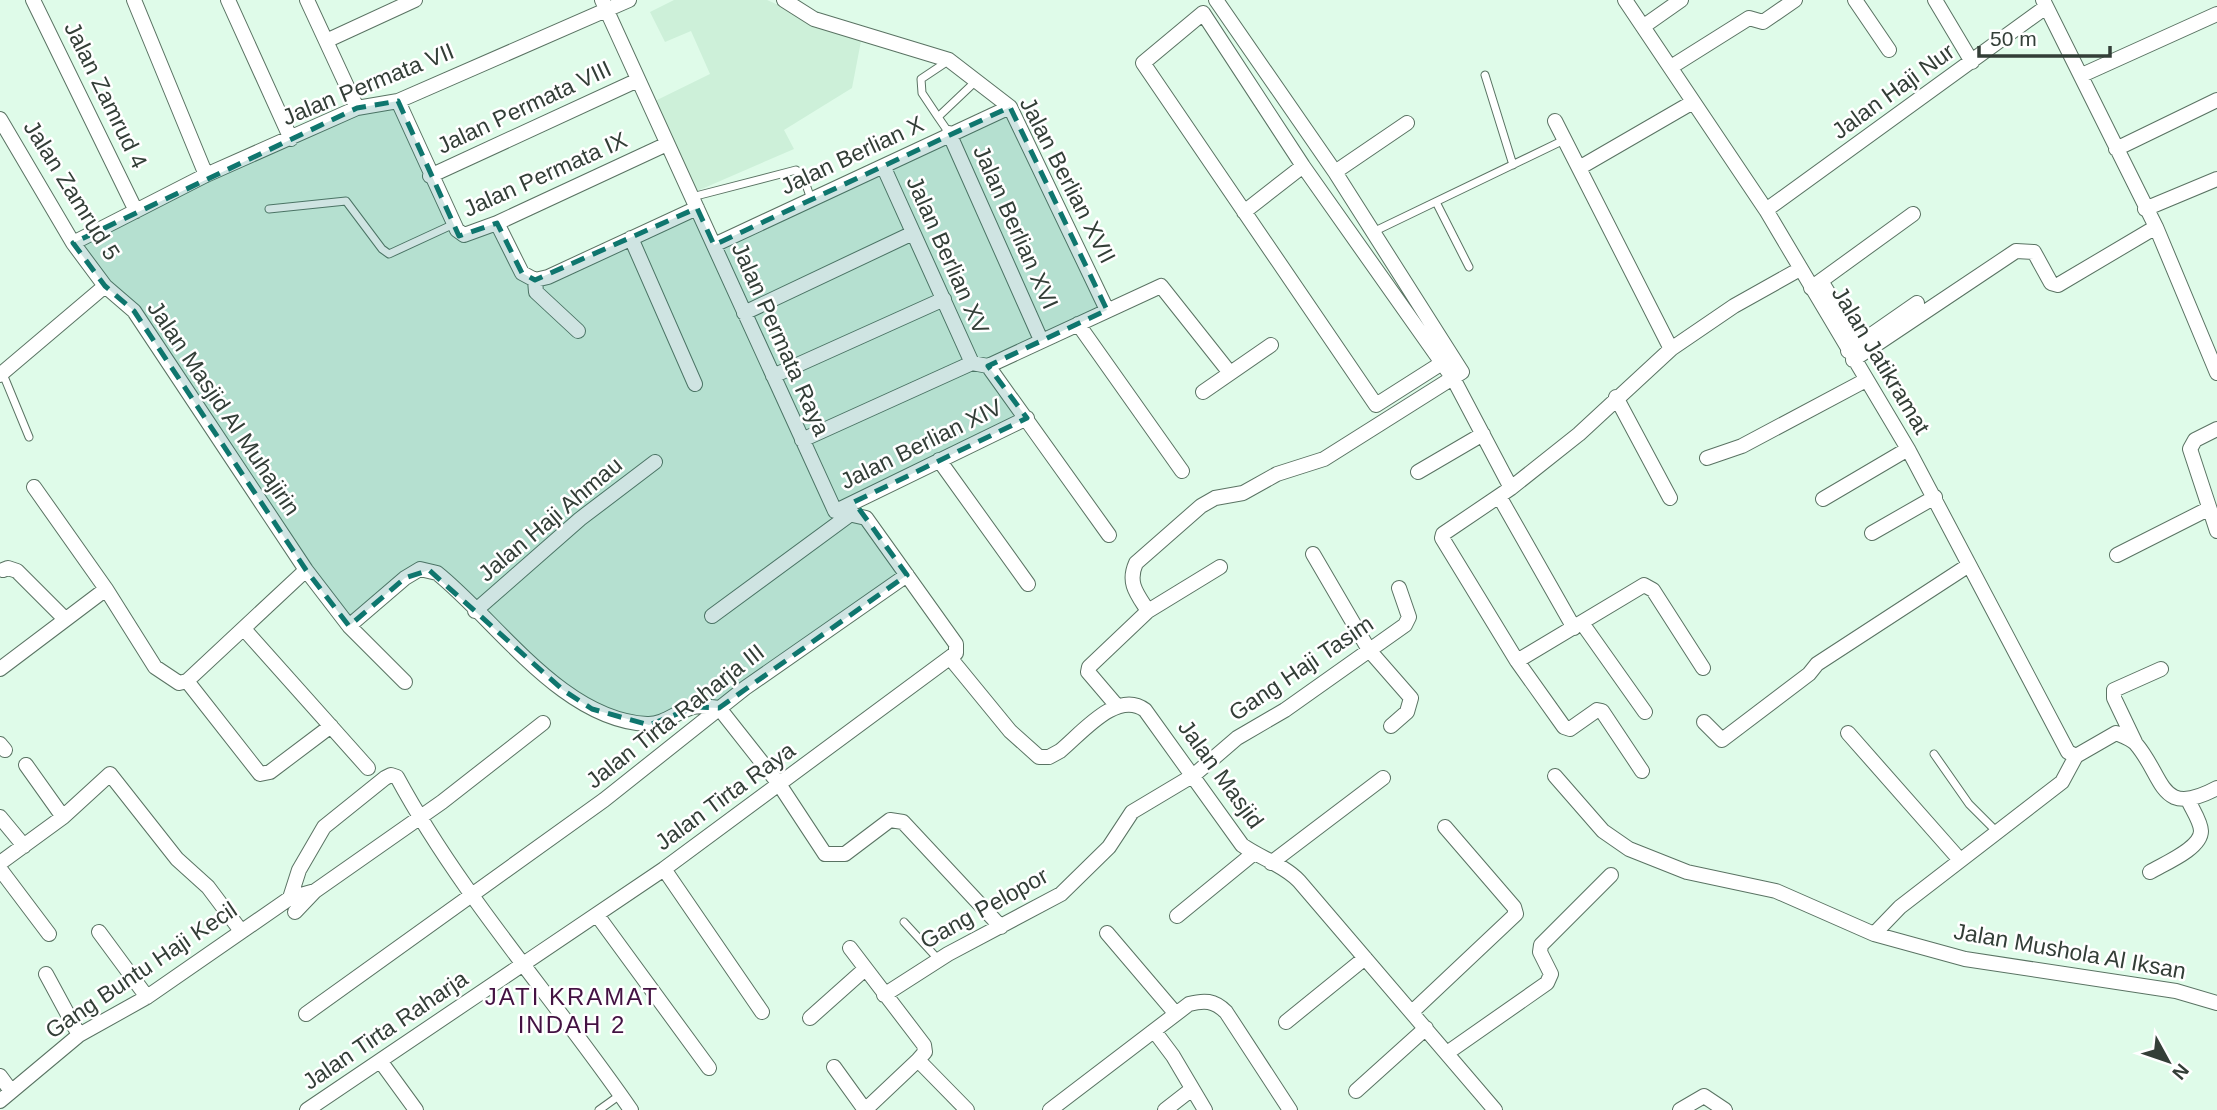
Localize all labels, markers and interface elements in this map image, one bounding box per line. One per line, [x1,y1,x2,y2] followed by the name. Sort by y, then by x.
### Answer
[1979,14,2110,58] scale bar
[59,17,153,173] street label: Jalan Zamrud 4
[1990,27,2037,50] text: 50 m
[278,38,458,130] street label: Jalan Permata VII
[1827,38,1959,144] street label: Jalan Haji Nur
[433,55,615,159] street label: Jalan Permata VIII
[1014,92,1122,268] street label: Jalan Berlian XVII
[776,111,928,199] street label: Jalan Berlian X
[19,115,125,265] street label: Jalan Zamrud 5
[459,126,631,222] street label: Jalan Permata IX
[968,141,1064,313] street label: Jalan Berlian XVI
[902,172,995,339] street label: Jalan Berlian XV
[727,239,835,440] street label: Jalan Permata Raya
[1827,282,1936,439] street label: Jalan Jatikramat
[142,296,306,520] street label: Jalan Masjid Al Muhajirin
[836,393,1007,494] street label: Jalan Berlian XIV
[473,452,627,586] street label: Jalan Haji Ahmau
[1224,610,1378,726] street label: Gang Haji Tasim
[581,638,769,794] street label: Jalan Tirta Raharja III
[1173,715,1269,833] street label: Jalan Masjid
[650,737,800,855] street label: Jalan Tirta Raya
[916,862,1053,954] street label: Gang Pelopor
[40,896,242,1044] street label: Gang Buntu Haji Kecil
[1952,918,2188,984] street label: Jalan Mushola Al Iksan
[298,965,472,1095] street label: Jalan Tirta Raharja
[485,983,659,1038] district label: JATI KRAMAT INDAH 2
[2133,1026,2203,1096] north arrow
[2168,1060,2193,1084] text: N

